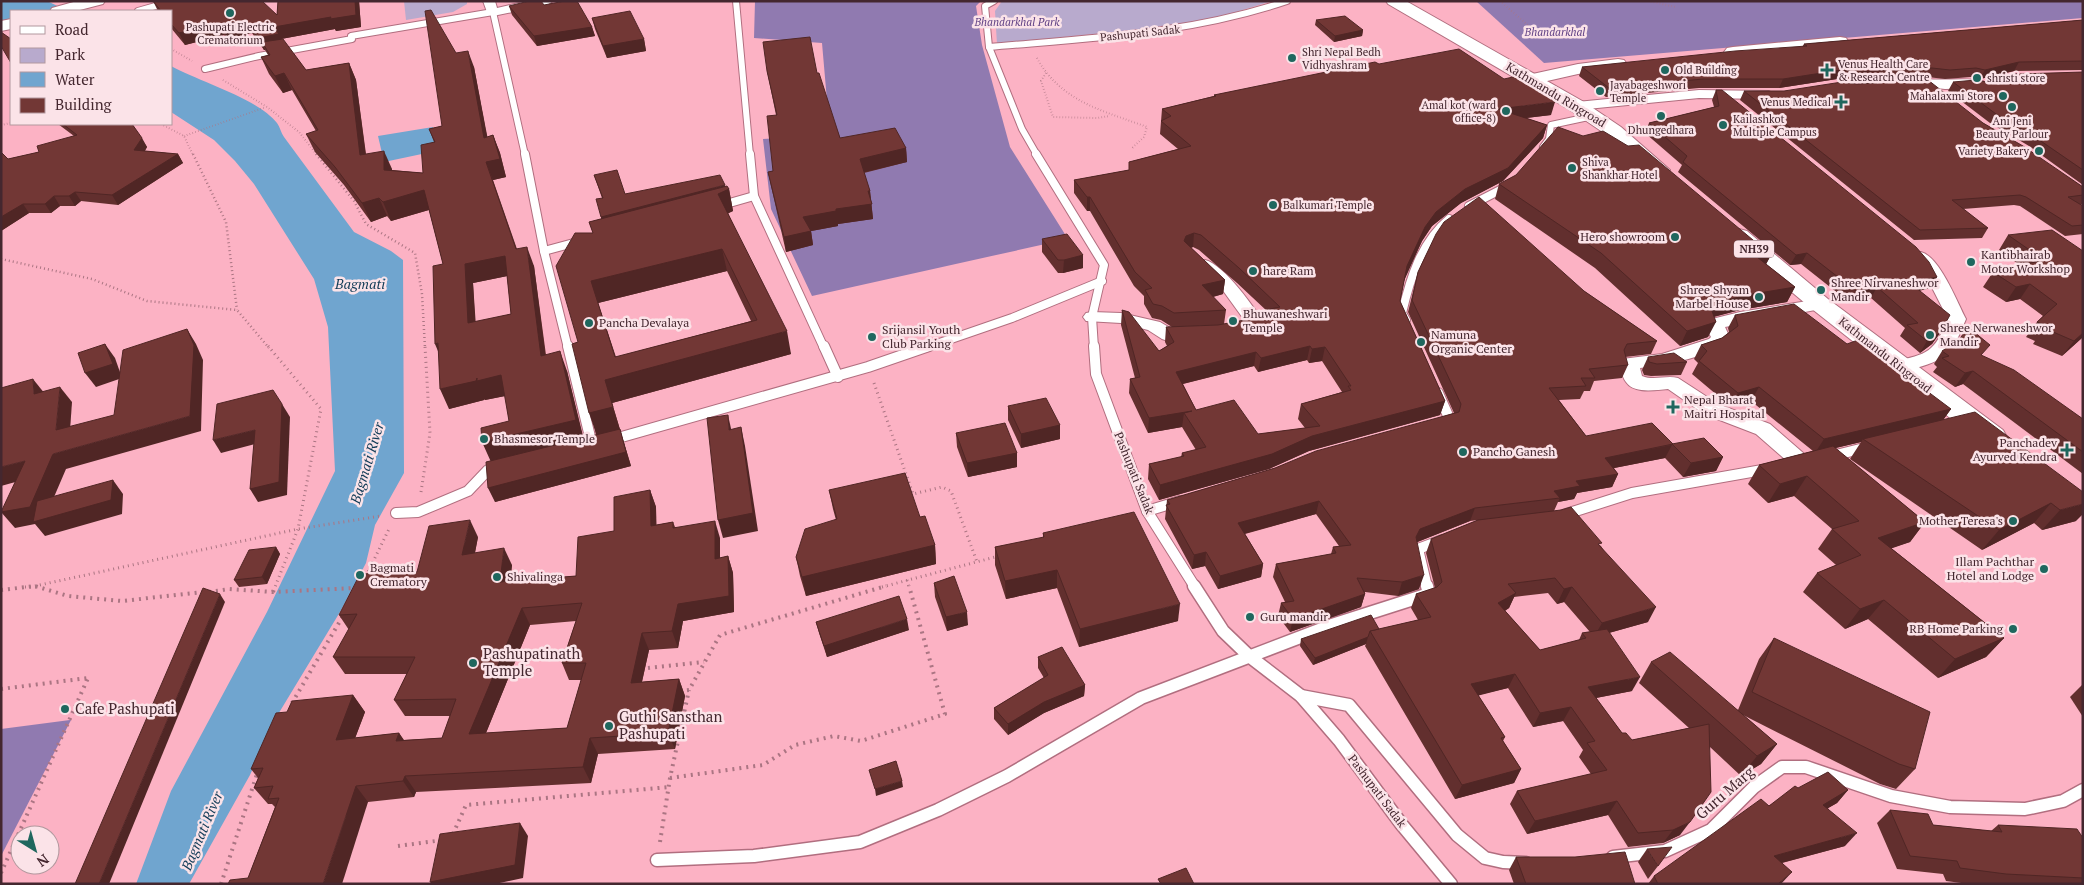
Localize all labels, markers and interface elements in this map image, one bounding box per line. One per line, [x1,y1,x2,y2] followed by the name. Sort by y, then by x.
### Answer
[224,7,236,19] marker: Pashupati Electric Crematorium
[10,10,172,125] legend
[973,15,1060,29] park label: Bhandarkhal Park
[55,19,88,39] text: Road
[186,20,274,47] place label: Pashupati Electric Crematorium
[1099,22,1181,44] street label: Pashupati Sadak
[1524,25,1585,39] park label: Bhandarkhal
[55,44,85,64] text: Park
[1302,45,1381,72] place label: Shri Nepal Bedh Vidhyashram
[1286,52,1298,64] marker: Shri Nepal Bedh Vidhyashram
[1838,57,1930,84] place label: Venus Health Care & Research Centre
[1504,59,1609,131] street label: Kathmandu Ringroad
[1675,63,1737,77] place label: Old Building
[1820,63,1834,77] marker: Venus Health Care & Research Centre
[1659,64,1671,76] marker: Old Building
[55,69,95,89] text: Water
[1987,71,2046,85] place label: shristi store
[1971,72,1983,84] marker: shristi store
[1610,78,1686,105] place label: Jayabageshwori Temple
[1594,85,1606,97] marker: Jayabageshwori Temple
[1910,89,1993,103] place label: Mahalaxmi Store
[1997,90,2009,102] marker: Mahalaxmi Store
[55,94,113,114] text: Building
[1760,95,1831,109] place label: Venus Medical
[1835,96,1847,108] marker: Venus Medical
[1422,98,1496,125] place label: Amal kot (ward office-8)
[2006,101,2018,113] marker: Ani Jeni Beauty Parlour
[1500,105,1512,117] marker: Amal kot (ward office-8)
[1655,110,1667,122] marker: Dhungedhara
[1733,112,1817,139] place label: Kailashkot Multiple Campus
[1976,114,2049,141] place label: Ani Jeni Beauty Parlour
[1717,119,1729,131] marker: Kailashkot Multiple Campus
[1628,123,1695,137] place label: Dhungedhara
[1958,144,2029,158] place label: Variety Bakery
[2033,145,2045,157] marker: Variety Bakery
[1582,155,1658,182] place label: Shiva Shankhar Hotel
[1566,162,1578,174] marker: Shiva Shankhar Hotel
[1283,198,1373,212] place label: Balkumari Temple
[1267,199,1279,211] marker: Balkumari Temple
[1580,229,1666,244] place label: Hero showroom
[1669,231,1681,243] marker: Hero showroom
[1734,240,1774,258] road number: NH39
[1981,247,2070,276] place label: Kantibhairab Motor Workshop
[1965,256,1977,268] marker: Kantibhairab Motor Workshop
[1263,263,1314,278] place label: hare Ram
[1247,265,1259,277] marker: hare Ram
[334,274,385,293] water label: Bagmati
[1831,275,1939,304] place label: Shree Nirvaneshwor Mandir
[1675,282,1750,311] place label: Shree Shyam Marbel House
[1815,284,1827,296] marker: Shree Nirvaneshwor Mandir
[1753,291,1765,303] marker: Shree Shyam Marbel House
[1243,306,1328,335] place label: Bhuwaneshwari Temple
[1836,314,1935,396] street label: Kathmandu Ringroad
[599,315,689,330] place label: Pancha Devalaya
[1227,315,1239,327] marker: Bhuwaneshwari Temple
[583,317,595,329] marker: Pancha Devalaya
[1940,320,2053,349] place label: Shree Nerwaneshwor Mandir
[882,322,960,351] place label: Srijansil Youth Club Parking
[1431,327,1512,356] place label: Namuna Organic Center
[1924,329,1936,341] marker: Shree Nerwaneshwor Mandir
[866,331,878,343] marker: Srijansil Youth Club Parking
[1415,336,1427,348] marker: Namuna Organic Center
[1684,392,1765,421] place label: Nepal Bharat Maitri Hospital
[1666,400,1680,414] marker: Nepal Bharat Maitri Hospital
[345,419,388,507] water label: Bagmati River
[1111,429,1158,517] street label: Pashupati Sadak
[494,431,595,446] place label: Bhasmesor Temple
[478,433,490,445] marker: Bhasmesor Temple
[1973,435,2058,464] place label: Panchadev Ayurved Kendra
[1473,444,1555,459] place label: Pancho Ganesh
[2061,444,2073,456] marker: Panchadev Ayurved Kendra
[1457,446,1469,458] marker: Pancho Ganesh
[1919,513,2003,528] place label: Mother Teresa's
[2007,515,2019,527] marker: Mother Teresa's
[1947,554,2034,583] place label: Illam Pachthar Hotel and Lodge
[370,560,428,589] place label: Bagmati Crematory
[2038,563,2050,575] marker: Illam Pachthar Hotel and Lodge
[354,569,366,581] marker: Bagmati Crematory
[507,569,563,584] place label: Shivalinga
[491,571,503,583] marker: Shivalinga
[1260,609,1328,624] place label: Guru mandir
[1244,611,1256,623] marker: Guru mandir
[1909,621,2004,636] place label: RB Home Parking
[2007,623,2019,635] marker: RB Home Parking
[483,643,581,680] place label: Pashupatinath Temple
[467,657,479,669] marker: Pashupatinath Temple
[75,698,175,718] place label: Cafe Pashupati
[59,703,71,715] marker: Cafe Pashupati
[619,706,722,743] place label: Guthi Sansthan Pashupati
[603,720,615,732] marker: Guthi Sansthan Pashupati
[1345,751,1410,831] street label: Pashupati Sadak
[1691,761,1759,823] street label: Guru Marg
[176,788,227,874] water label: Bagmati River
[10,825,60,875] north arrow
[33,850,53,872] text: N

